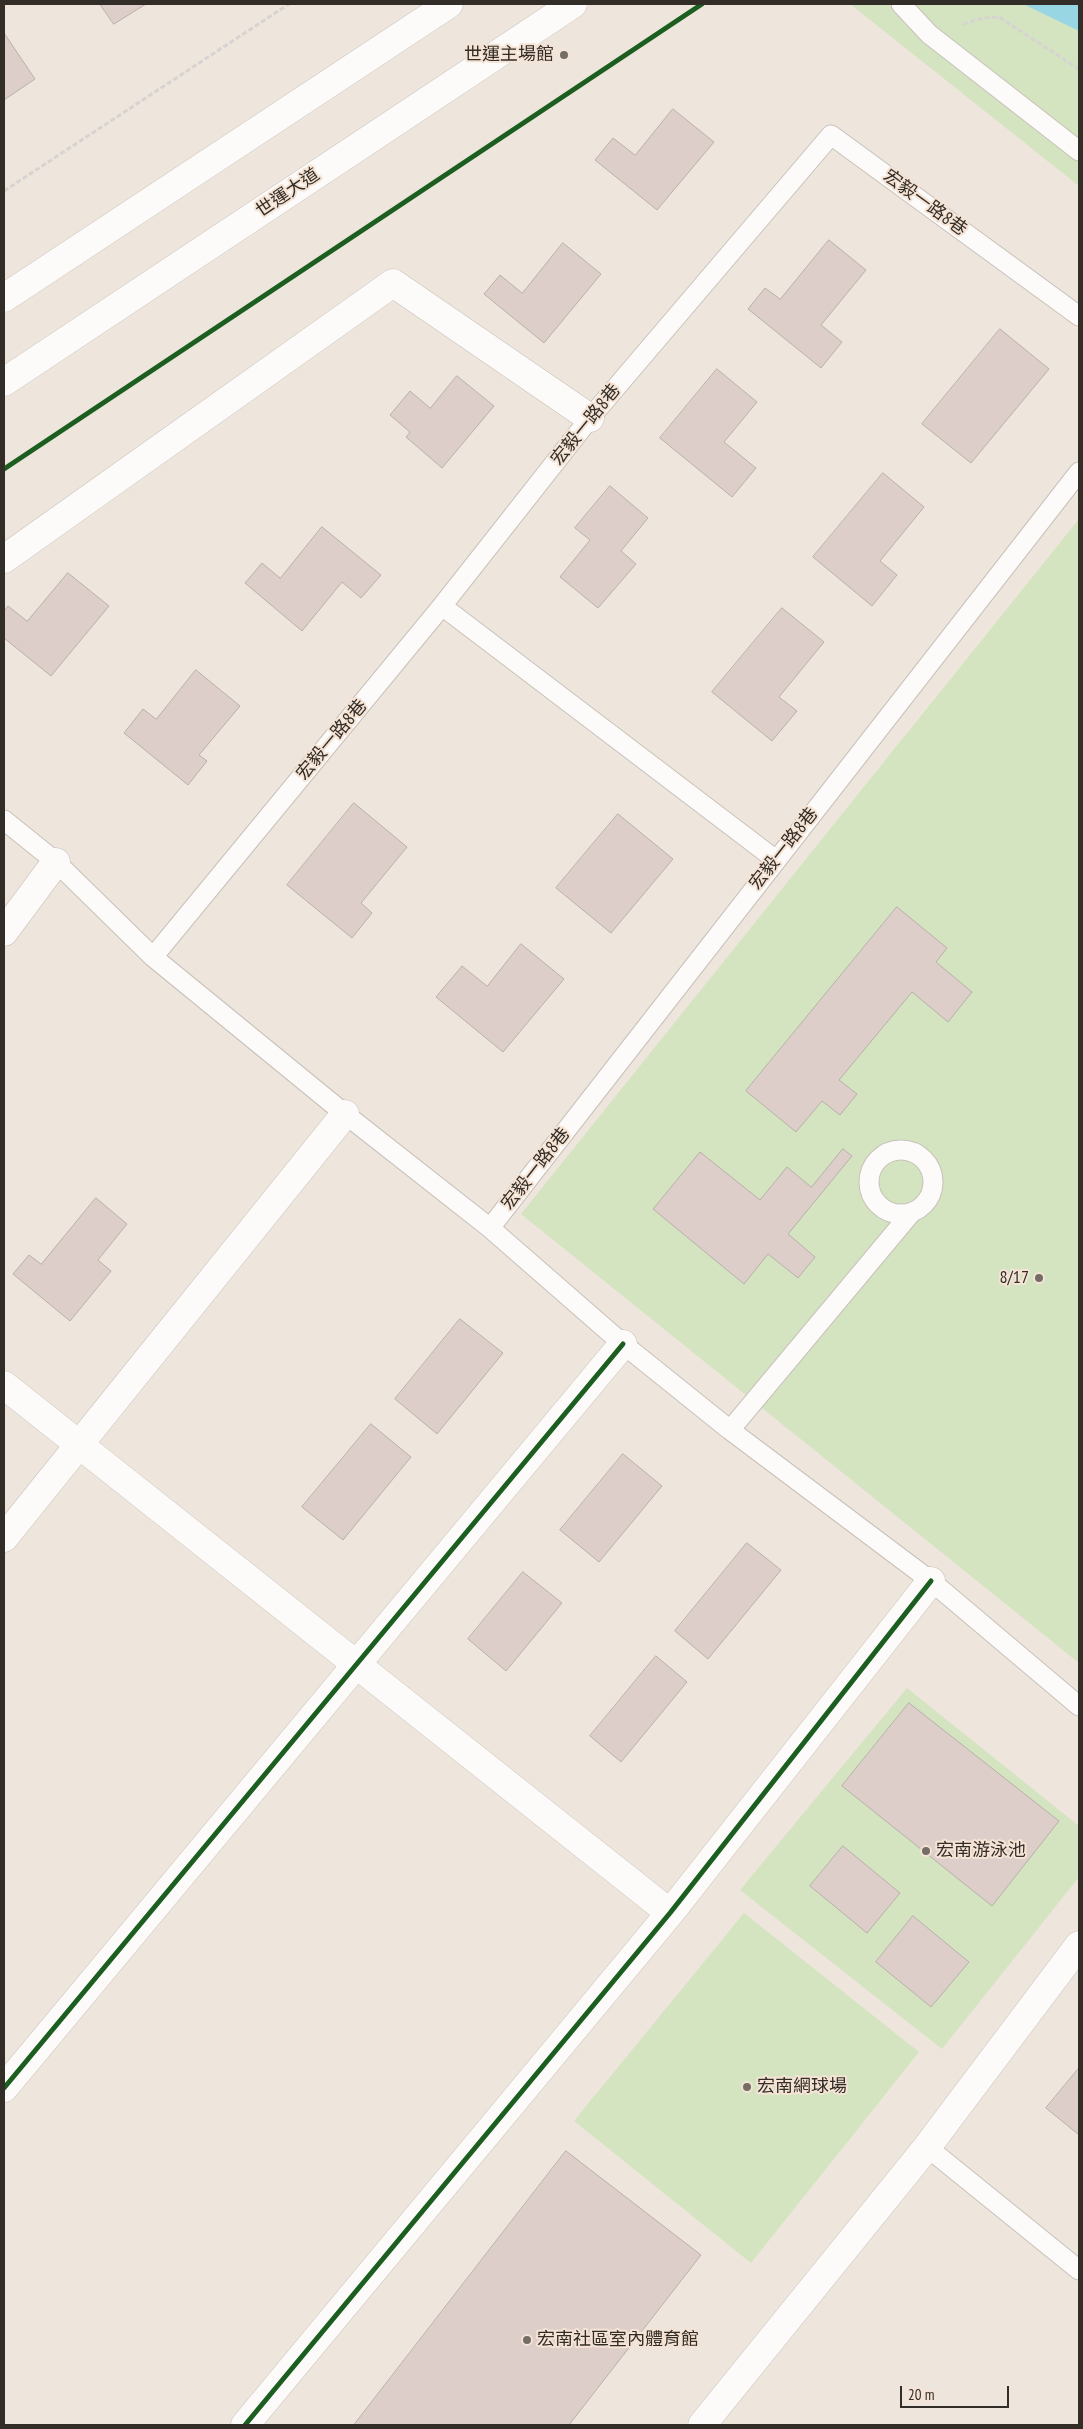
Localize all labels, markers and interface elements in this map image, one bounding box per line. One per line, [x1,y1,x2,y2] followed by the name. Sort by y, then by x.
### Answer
[464,44,554,66] place label: 世運主場館
[558,49,570,61] marker: 世運主場館
[252,164,324,222] street label: 世運大道
[879,165,971,241] street label: 宏毅一路8巷
[547,380,625,470] street label: 宏毅一路8巷
[292,695,372,785] street label: 宏毅一路8巷
[745,804,823,894] street label: 宏毅一路8巷
[497,1124,575,1214] street label: 宏毅一路8巷
[999,1267,1029,1289] place label: 8/17
[1033,1272,1045,1284] marker: 8/17
[936,1840,1026,1862] place label: 宏南游泳池
[920,1845,932,1857] marker: 宏南游泳池
[757,2076,847,2098] place label: 宏南網球場
[741,2081,753,2093] marker: 宏南網球場
[537,2329,699,2351] place label: 宏南社區室內體育館
[521,2334,533,2346] marker: 宏南社區室內體育館
[903,2376,1012,2408] scale bar
[908,2385,934,2404] text: 20 m

